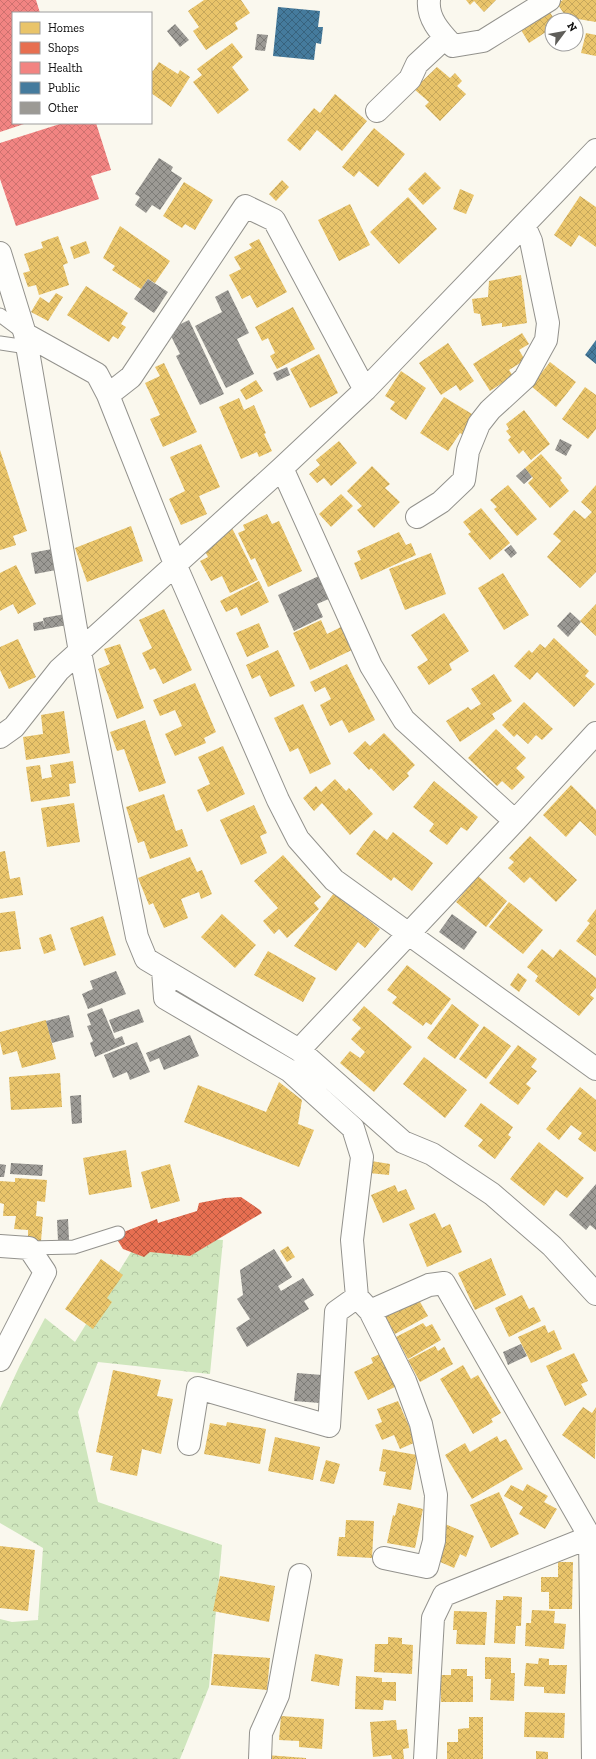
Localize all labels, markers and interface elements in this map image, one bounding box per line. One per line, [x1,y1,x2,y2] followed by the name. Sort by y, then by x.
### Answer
[12,12,152,124] legend
[544,12,584,52] north arrow
[564,20,580,34] text: N
[48,21,84,35] text: Homes
[48,41,79,55] text: Shops
[48,61,83,75] text: Health
[48,81,81,95] text: Public
[48,101,79,115] text: Other

